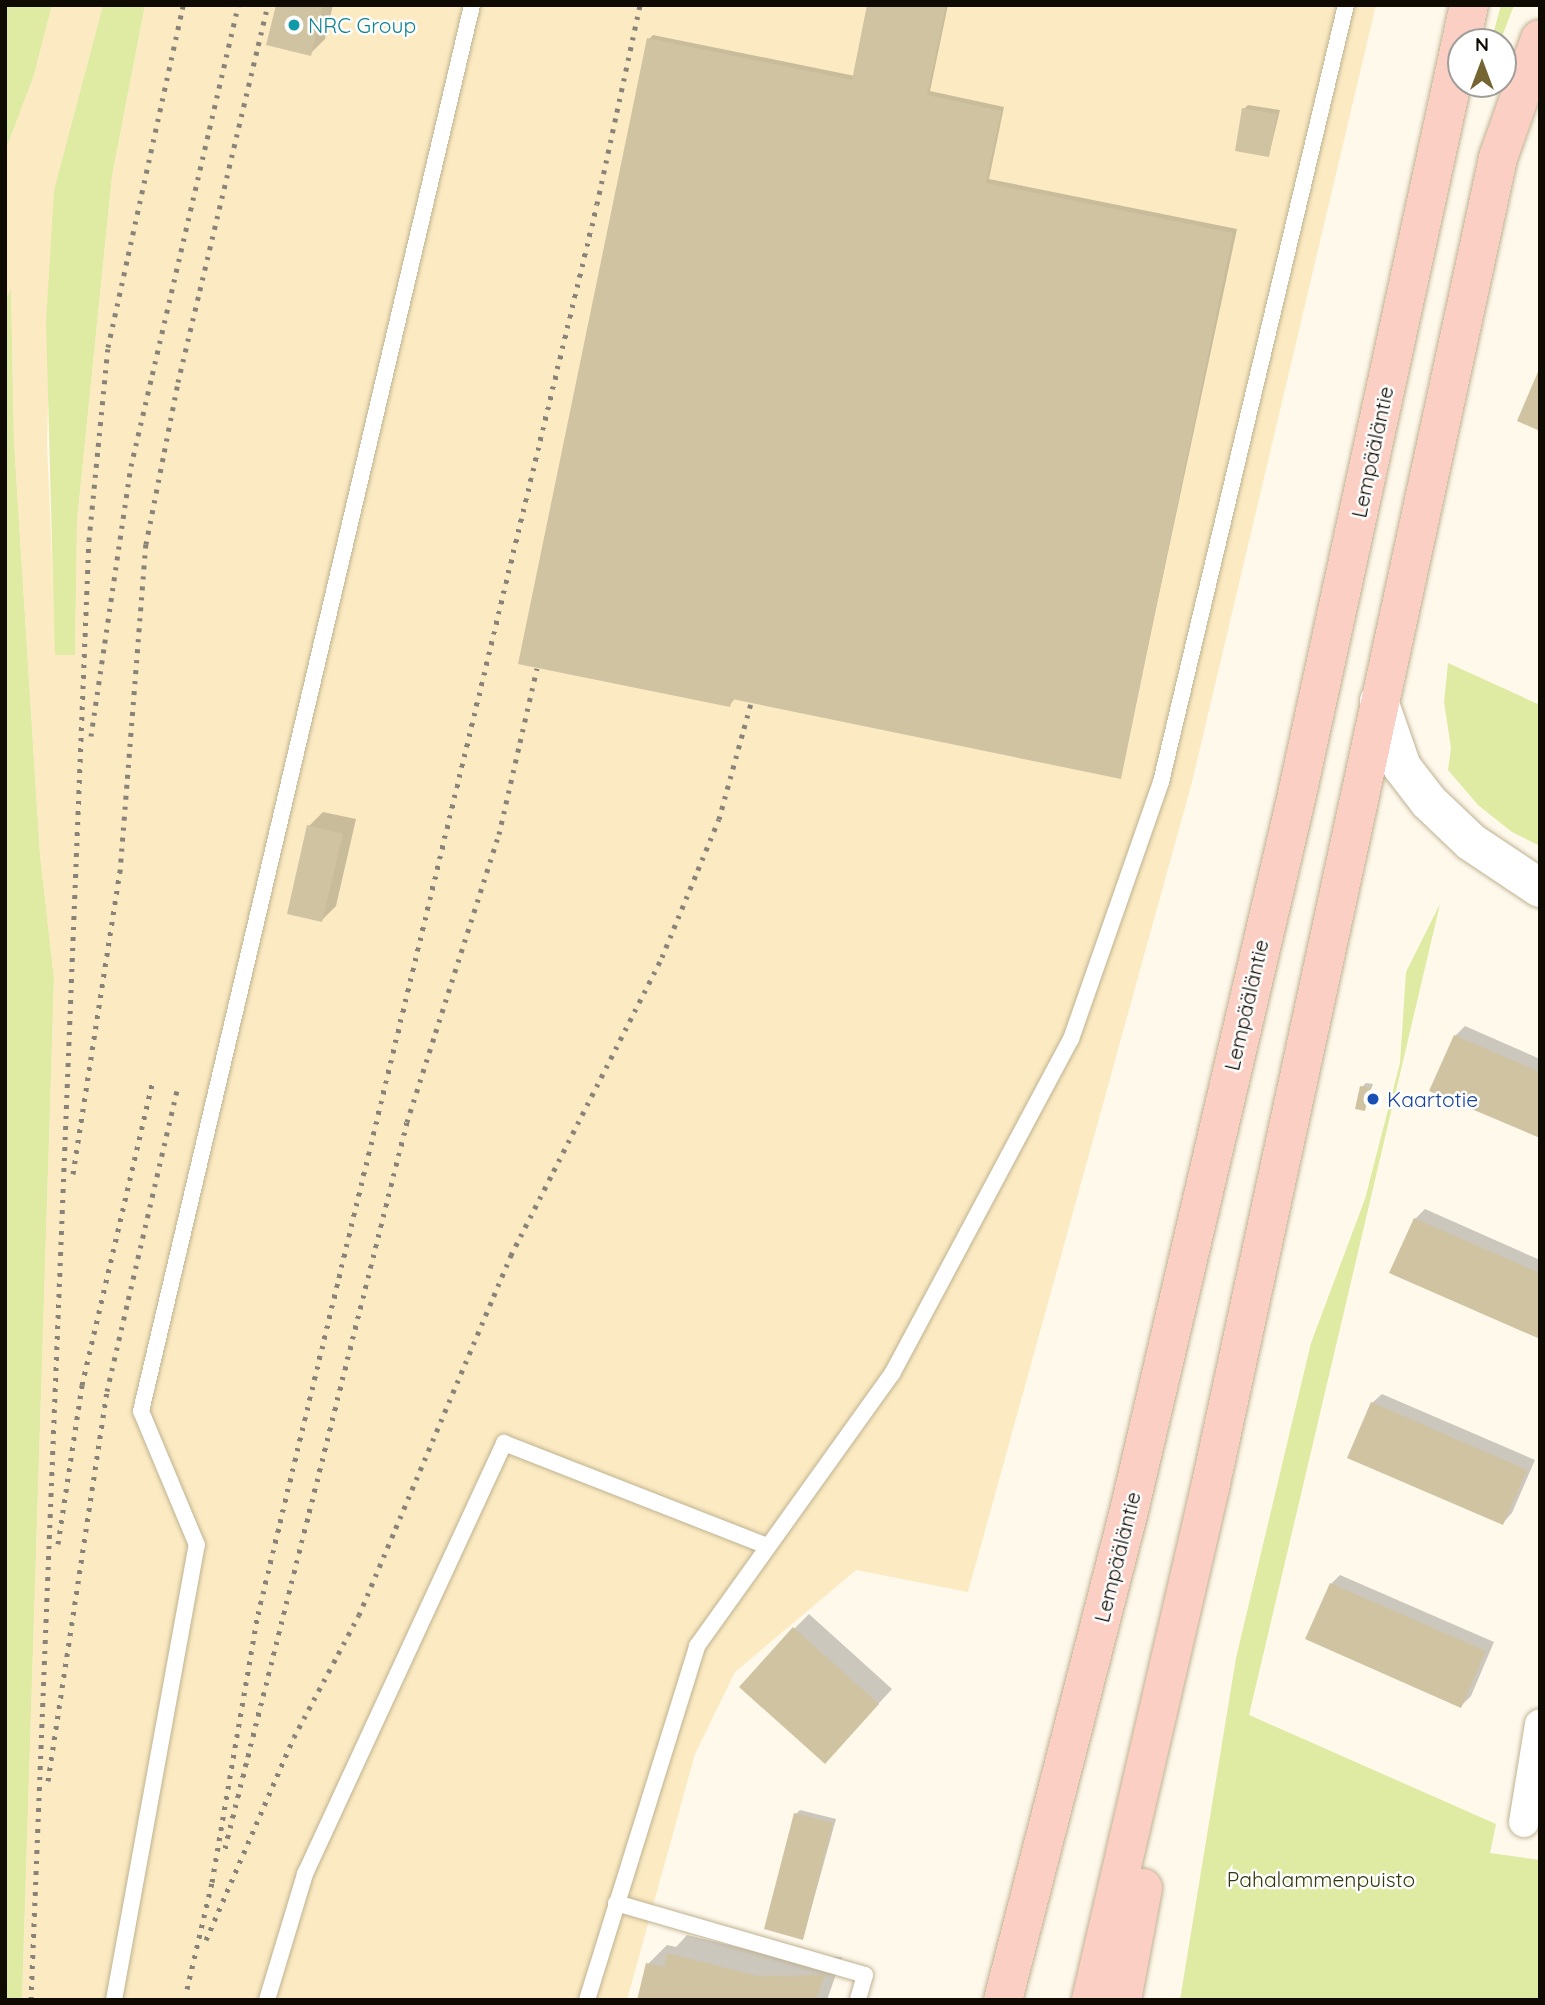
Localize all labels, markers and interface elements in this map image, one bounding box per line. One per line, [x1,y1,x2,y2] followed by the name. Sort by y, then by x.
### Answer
[308,12,416,38] place label: NRC Group
[286,17,302,33] marker: NRC Group
[1447,28,1517,98] north arrow
[1475,32,1489,56] text: N
[1346,384,1398,520] street label: Lempääläntie
[1219,937,1273,1073] street label: Lempääläntie
[1387,1086,1478,1112] place label: Kaartotie
[1365,1091,1381,1107] marker: Kaartotie
[1089,1489,1145,1625] street label: Lempääläntie
[1227,1866,1415,1892] park label: Pahalammenpuisto

